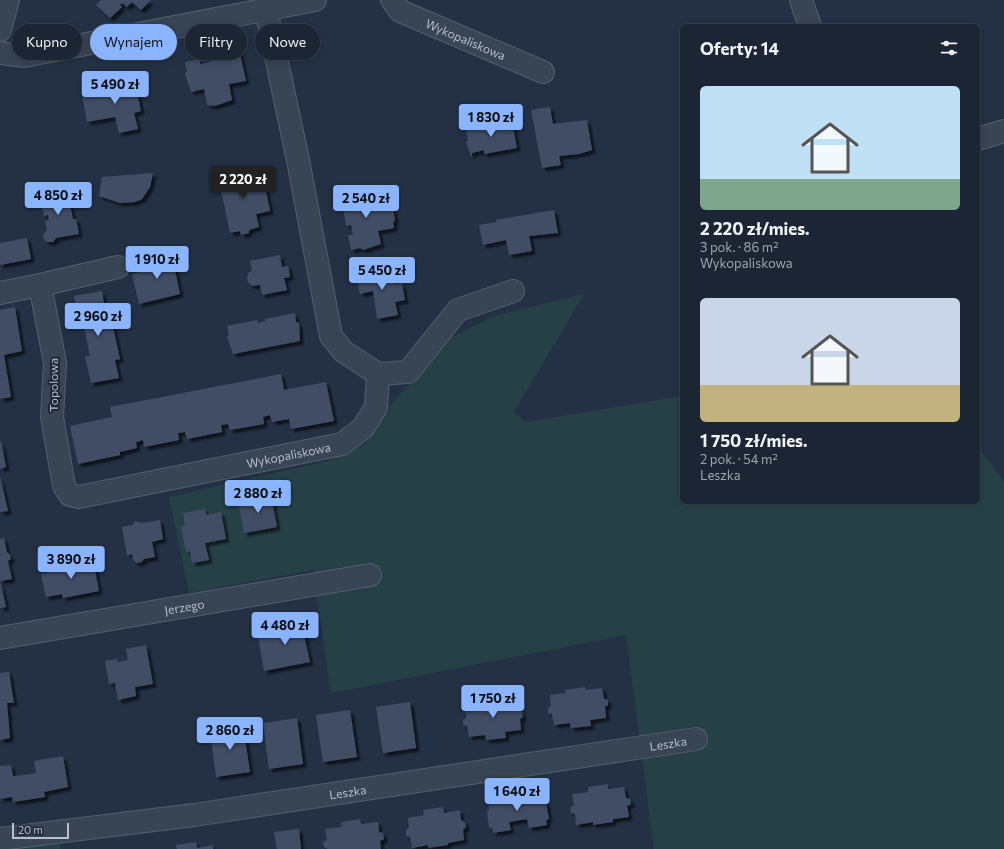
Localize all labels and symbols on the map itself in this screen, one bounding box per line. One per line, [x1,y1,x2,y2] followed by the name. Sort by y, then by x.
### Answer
[424,16,508,62] street label: Wykopaliskowa
[74,71,156,105] pin: 5 490 zł
[450,104,532,138] pin: 1 830 zł
[202,166,284,200] pin: 2 220 zł
[17,182,99,216] pin: 4 850 zł
[325,185,407,219] pin: 2 540 zł
[116,246,198,280] pin: 1 910 zł
[341,257,423,291] pin: 5 450 zł
[57,303,139,337] pin: 2 960 zł
[46,358,60,412] street label: Topolowa
[245,439,332,470] street label: Wykopaliskowa
[217,480,299,514] pin: 2 880 zł
[30,546,112,580] pin: 3 890 zł
[163,596,205,618] street label: Jerzego
[244,612,326,646] pin: 4 480 zł
[452,685,534,719] pin: 1 750 zł
[189,717,271,751] pin: 2 860 zł
[649,733,688,753] street label: Leszka
[476,778,558,812] pin: 1 640 zł
[328,782,367,801] street label: Leszka
[12,821,69,840] scale bar

